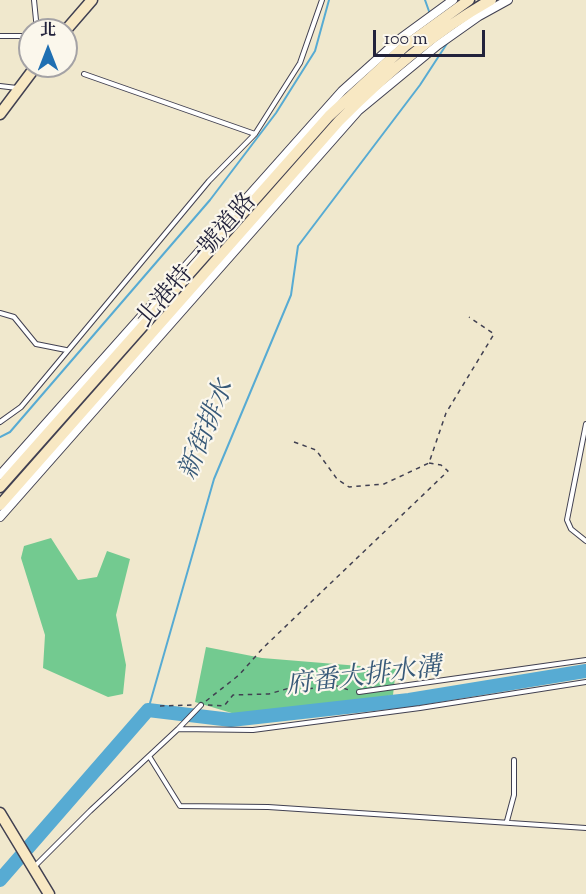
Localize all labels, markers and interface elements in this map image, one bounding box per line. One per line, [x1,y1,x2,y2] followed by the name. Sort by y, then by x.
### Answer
[18,18,78,78] north arrow
[376,18,488,56] scale bar
[40,20,56,43] text: 北
[384,27,428,53] text: 100 m
[132,189,264,335] street label: 北港特一號道路
[175,377,243,485] water label: 新街排水
[285,654,443,704] water label: 府番大排水溝

